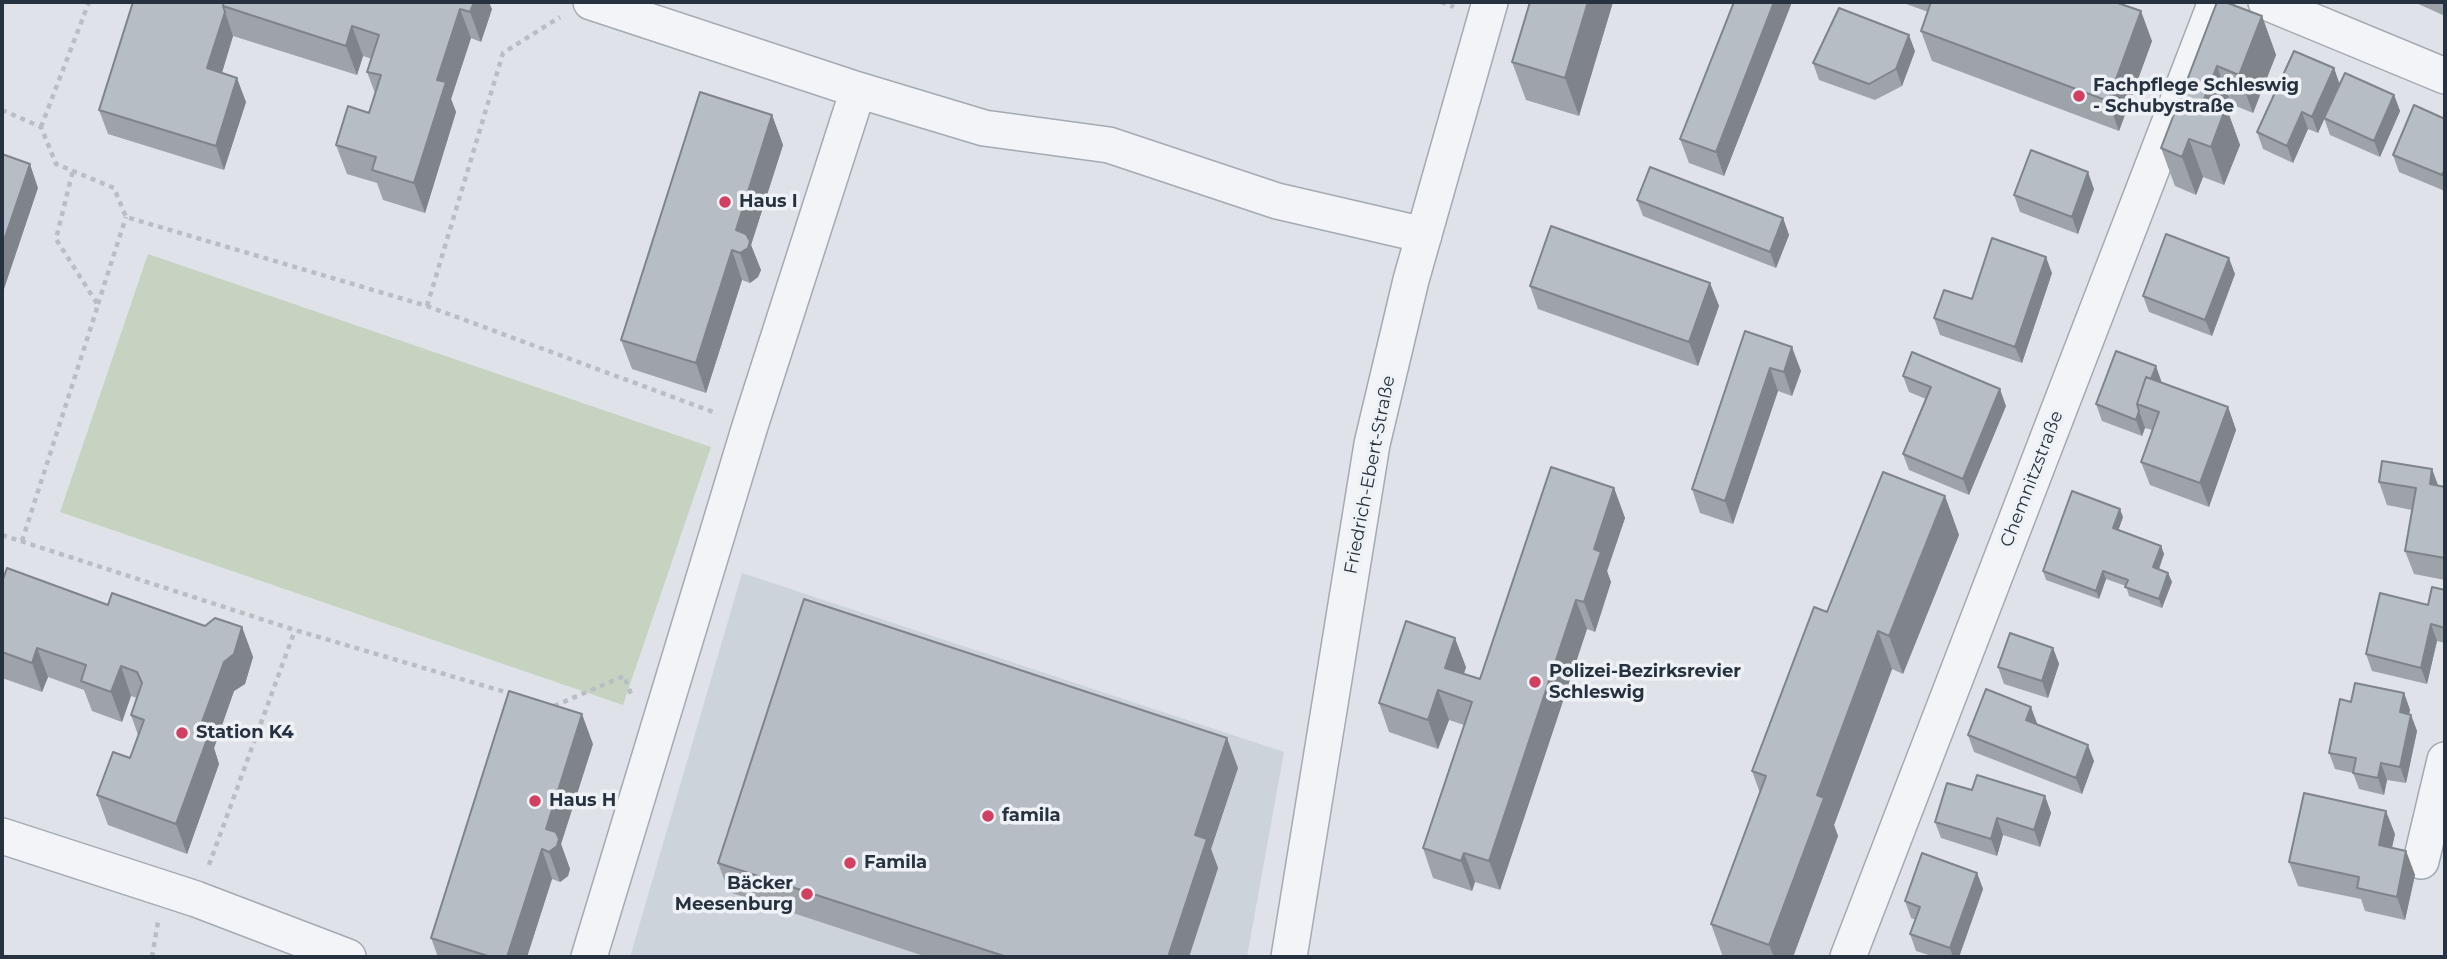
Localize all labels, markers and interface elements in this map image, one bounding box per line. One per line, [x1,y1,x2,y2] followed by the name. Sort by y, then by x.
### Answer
[2093,75,2299,118] place label: Fachpflege Schleswig - Schubystraße
[2071,88,2087,104] marker: Fachpflege Schleswig - Schubystraße
[739,191,798,213] place label: Haus I
[717,194,733,210] marker: Haus I
[1340,374,1400,576] street label: Friedrich-Ebert-Straße
[1996,408,2068,550] street label: Chemnitzstraße
[1549,661,1741,704] place label: Polizei-Bezirksrevier Schleswig
[1527,674,1543,690] marker: Polizei-Bezirksrevier Schleswig
[196,722,294,744] place label: Station K4
[174,725,190,741] marker: Station K4
[549,790,616,812] place label: Haus H
[527,793,543,809] marker: Haus H
[1002,805,1061,827] place label: famila
[980,808,996,824] marker: famila
[864,852,927,874] place label: Famila
[842,855,858,871] marker: Famila
[675,873,793,916] place label: Bäcker Meesenburg
[799,886,815,902] marker: Bäcker Meesenburg

